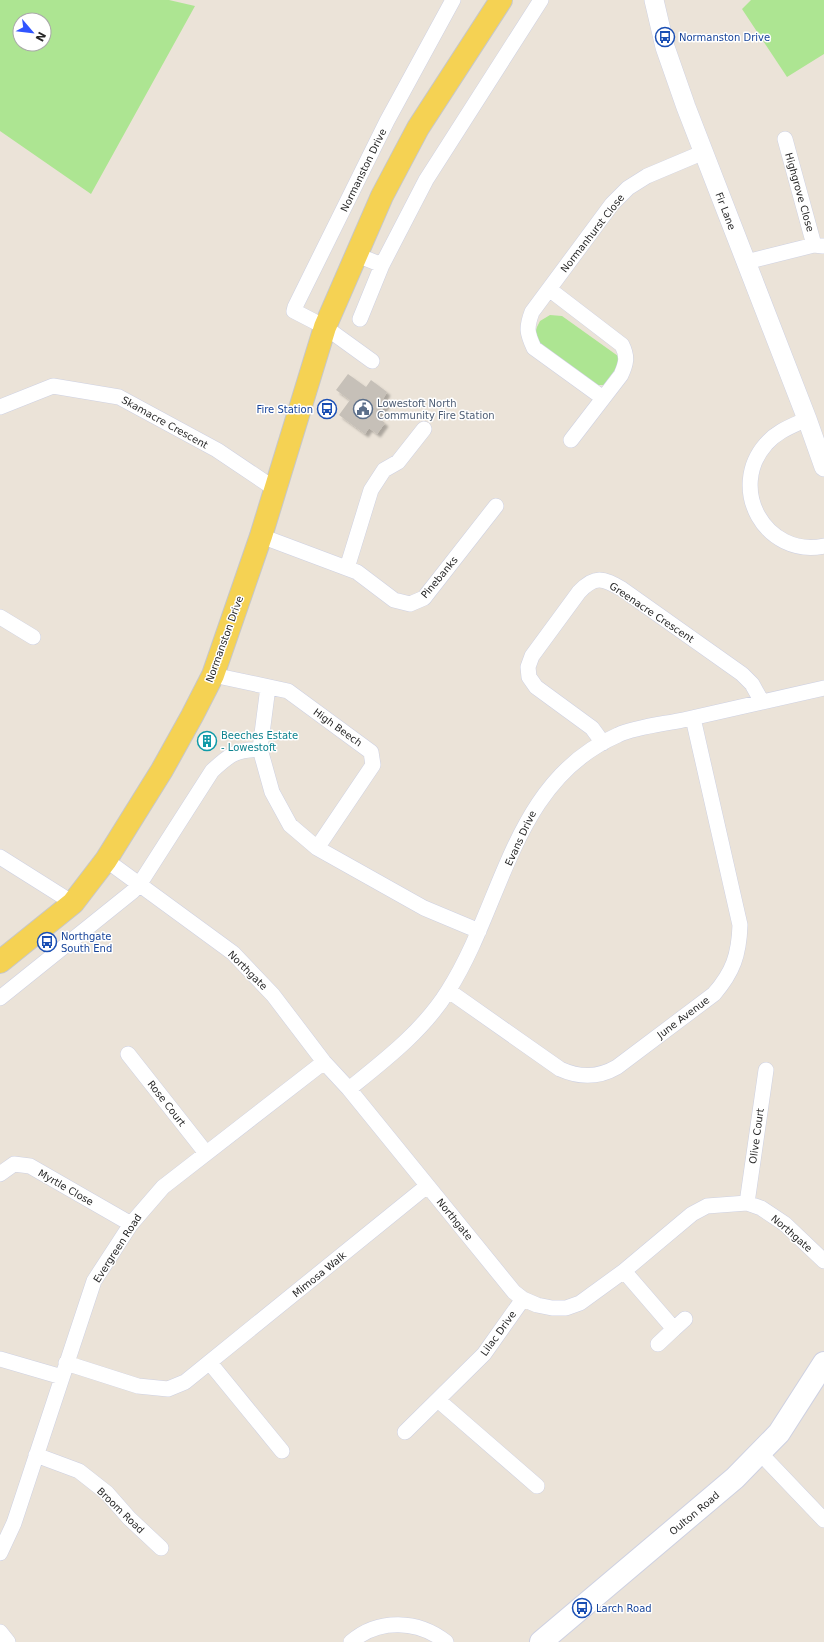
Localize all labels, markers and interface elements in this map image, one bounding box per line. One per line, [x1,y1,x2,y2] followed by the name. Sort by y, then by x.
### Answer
[12,12,52,52] north arrow
[654,26,676,48] bus stop icon: Normanston Drive
[32,29,48,44] text: N
[679,32,770,43] place label: Normanston Drive
[339,127,388,214] street label: Normanston Drive
[783,151,816,233] street label: Highgrove Close
[713,191,738,231] street label: Fir Lane
[558,192,626,275] street label: Normanhurst Close
[120,394,210,451] street label: Skamacre Crescent
[316,398,338,420] bus stop icon: Fire Station
[352,398,374,420] public building icon: Lowestoft North Community Fire Station
[377,398,495,421] place label: Lowestoft North Community Fire Station
[256,404,313,415] place label: Fire Station
[419,554,460,600] street label: Pinebanks
[607,580,696,645] street label: Greenacre Crescent
[204,594,245,684] street label: Normanston Drive
[311,706,364,749] street label: High Beech
[196,730,218,752] building icon: Beeches Estate - Lowestoft
[221,730,298,753] place label: Beeches Estate - Lowestoft
[503,809,538,868] street label: Evans Drive
[36,931,58,953] bus stop icon: Northgate South End
[61,931,112,954] place label: Northgate South End
[226,949,269,992] street label: Northgate
[654,994,711,1041] street label: June Avenue
[145,1078,188,1128] street label: Rose Court
[747,1107,766,1165] street label: Olive Court
[36,1167,95,1208] street label: Myrtle Close
[434,1196,475,1242] street label: Northgate
[91,1212,144,1285] street label: Evergreen Road
[769,1213,814,1254] street label: Northgate
[290,1249,348,1299] street label: Mimosa Walk
[478,1309,518,1358] street label: Lilac Drive
[95,1485,146,1536] street label: Broom Road
[667,1489,721,1537] street label: Oulton Road
[571,1597,593,1619] bus stop icon: Larch Road
[596,1603,652,1614] place label: Larch Road

